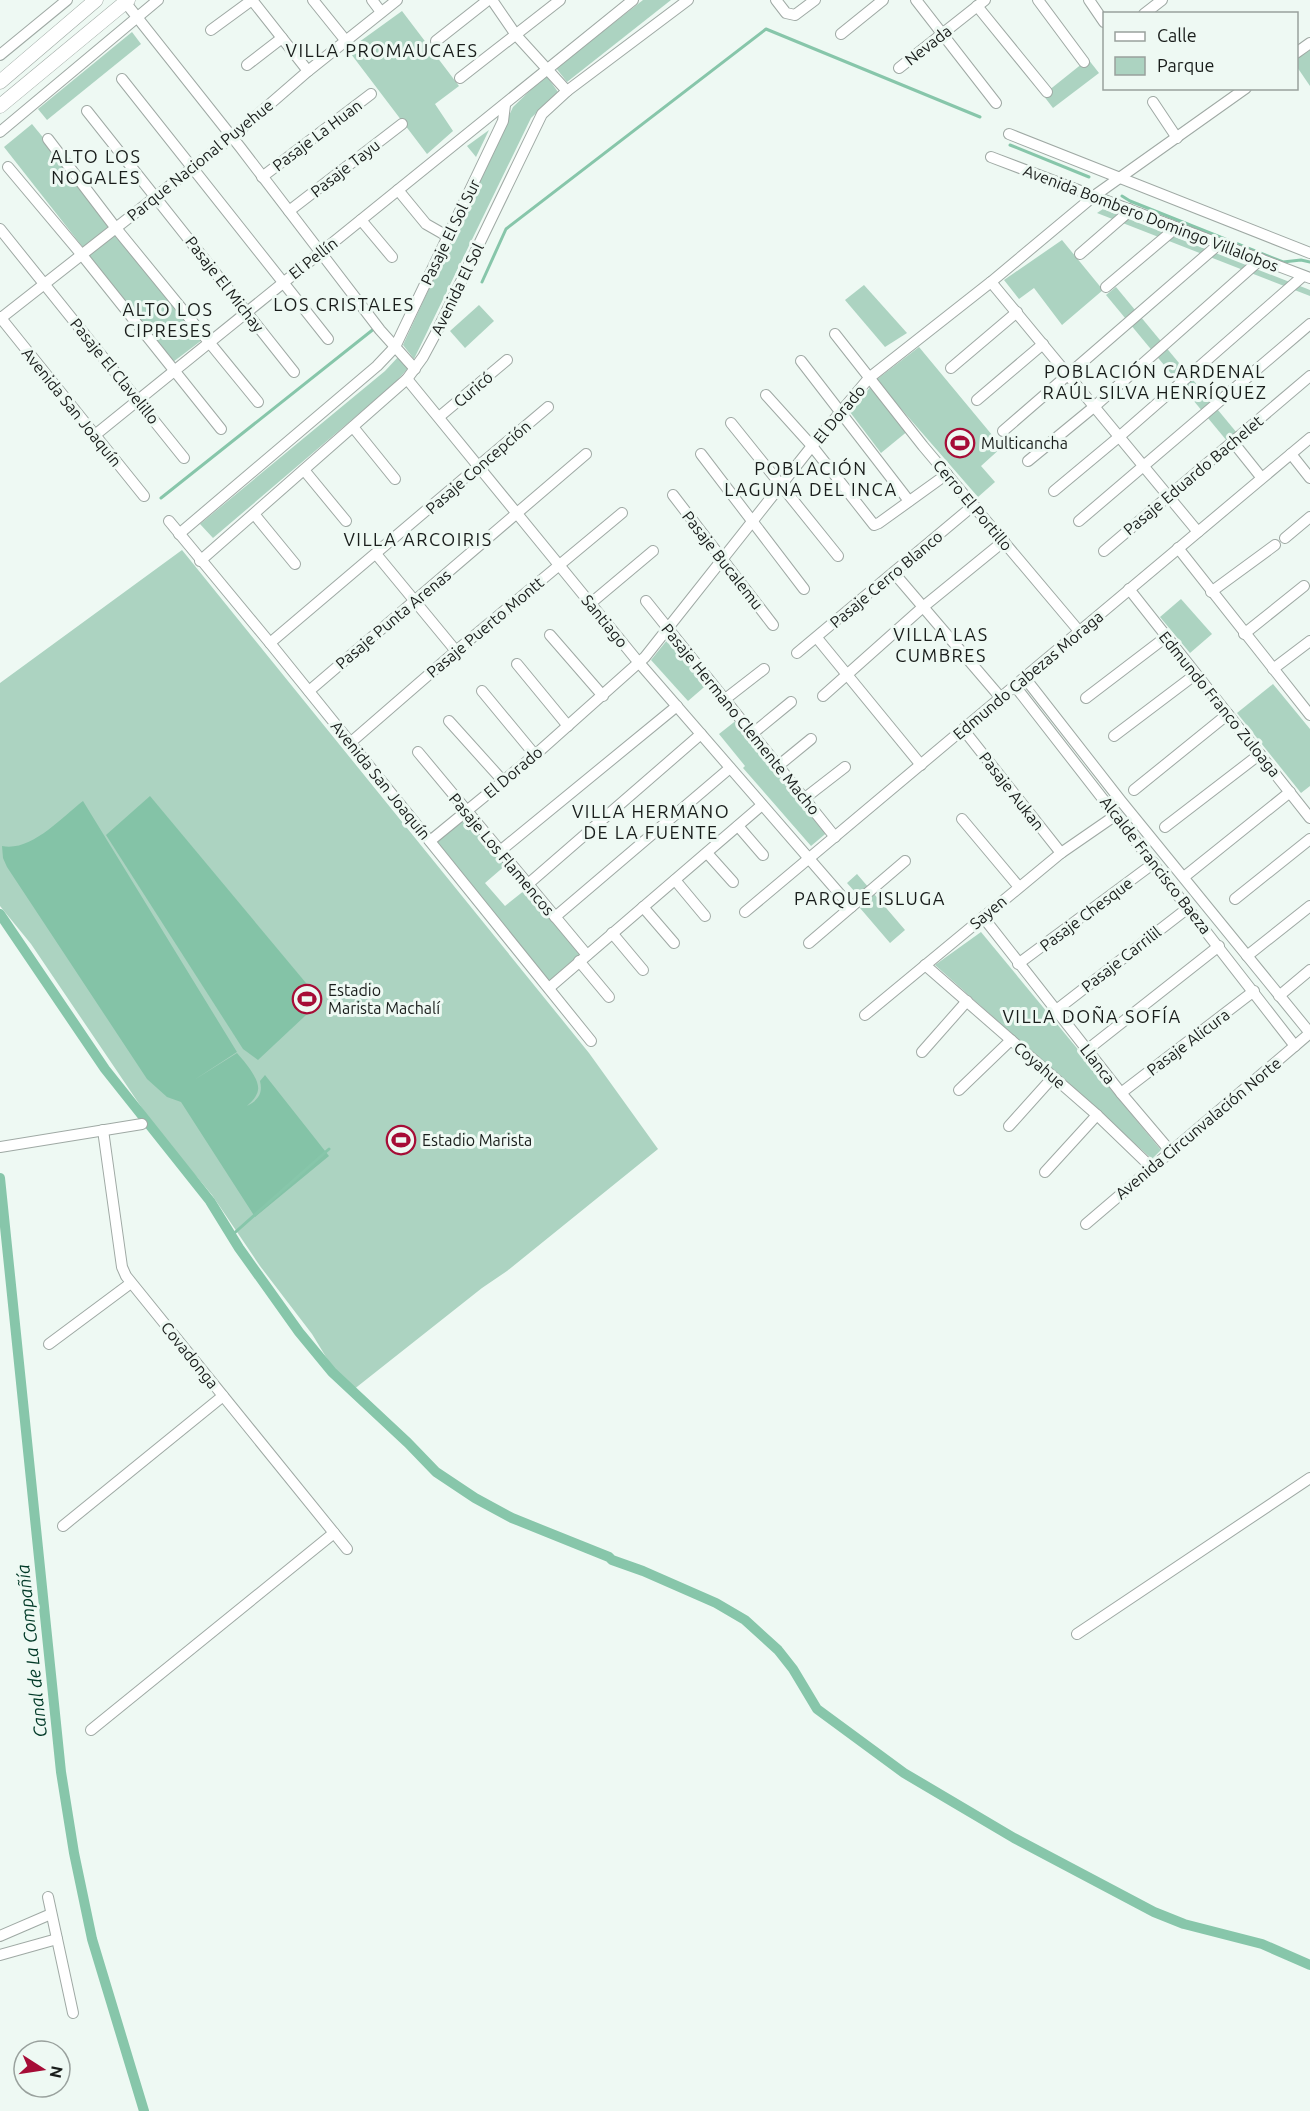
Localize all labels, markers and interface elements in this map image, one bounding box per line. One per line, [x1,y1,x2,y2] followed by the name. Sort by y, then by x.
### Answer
[1103,12,1298,90] legend
[901,21,955,69] street label: Nevada
[1157,25,1197,45] text: Calle
[286,40,478,60] district label: VILLA PROMAUCAES
[1157,55,1214,75] text: Parque
[123,96,277,224] street label: Parque Nacional Puyehue
[269,96,365,174] street label: Pasaje La Huan
[307,136,383,200] street label: Pasaje Tayu
[51,146,141,187] district label: ALTO LOS NOGALES
[1021,161,1281,275] street label: Avenida Bombero Domingo Villalobos
[417,176,483,288] street label: Pasaje El Sol Sur
[182,233,268,336] street label: Pasaje El Michay
[285,234,341,282] street label: El Pellín
[427,240,487,338] street label: Avenida El Sol
[273,294,415,314] district label: LOS CRISTALES
[123,299,213,340] district label: ALTO LOS CIPRESES
[67,315,163,427] street label: Pasaje El Clavelillo
[19,344,125,470] street label: Avenida San Joaquín
[1043,360,1267,403] district label: POBLACIÓN CARDENAL RAÚL SILVA HENRÍQUEZ
[450,367,496,411] street label: Curicó
[809,381,869,447] street label: El Dorado
[1120,411,1267,539] street label: Pasaje Eduardo Bachelet
[422,417,534,517] street label: Pasaje Concepción
[944,427,976,459] sports icon: Multicancha
[981,434,1068,452] place label: Multicancha
[930,456,1016,554] street label: Cerro El Portillo
[724,457,898,499] district label: POBLACIÓN LAGUNA DEL INCA
[679,507,767,613] street label: Pasaje Bucalemu
[826,527,946,631] street label: Pasaje Cerro Blanco
[343,529,493,549] district label: VILLA ARCOIRIS
[332,566,454,672] street label: Pasaje Punta Arenas
[423,572,548,681] street label: Pasaje Puerto Montt
[578,591,632,651] street label: Santiago
[949,607,1107,743] street label: Edmundo Cabezas Moraga
[658,620,824,818] street label: Pasaje Hermano Clemente Macho
[893,624,989,665] district label: VILLA LAS CUMBRES
[1156,628,1284,780] street label: Edmundo Franco Zuloaga
[328,717,434,843] street label: Avenida San Joaquín
[480,742,546,802] street label: El Dorado
[976,748,1048,834] street label: Pasaje Aukan
[446,789,558,919] street label: Pasaje Los Flamencos
[1097,793,1215,937] street label: Alcalde Francisco Baeza
[572,801,730,842] district label: VILLA HERMANO DE LA FUENTE
[1036,873,1136,955] street label: Pasaje Chesque
[794,888,946,909] district label: PARQUE ISLUGA
[966,892,1010,932] street label: Sayen
[1078,922,1164,996] street label: Pasaje Carrilil
[328,981,441,1017] place label: Estadio Marista Machalí
[291,983,323,1015] sports icon: Estadio Marista Machalí
[1002,1005,1182,1026] district label: VILLA DOÑA SOFÍA
[1143,1005,1233,1079] street label: Pasaje Alicura
[1011,1038,1069,1092] street label: Coyahue
[1077,1041,1119,1087] street label: Llanca
[1112,1053,1284,1203] street label: Avenida Circunvalación Norte
[385,1124,417,1156] sports icon: Estadio Marista
[422,1131,532,1149] place label: Estadio Marista
[158,1318,222,1392] street label: Covadonga
[12,1563,50,1739] water label: Canal de La Compañía
[12,2039,72,2099] north arrow
[47,2064,67,2080] text: N

